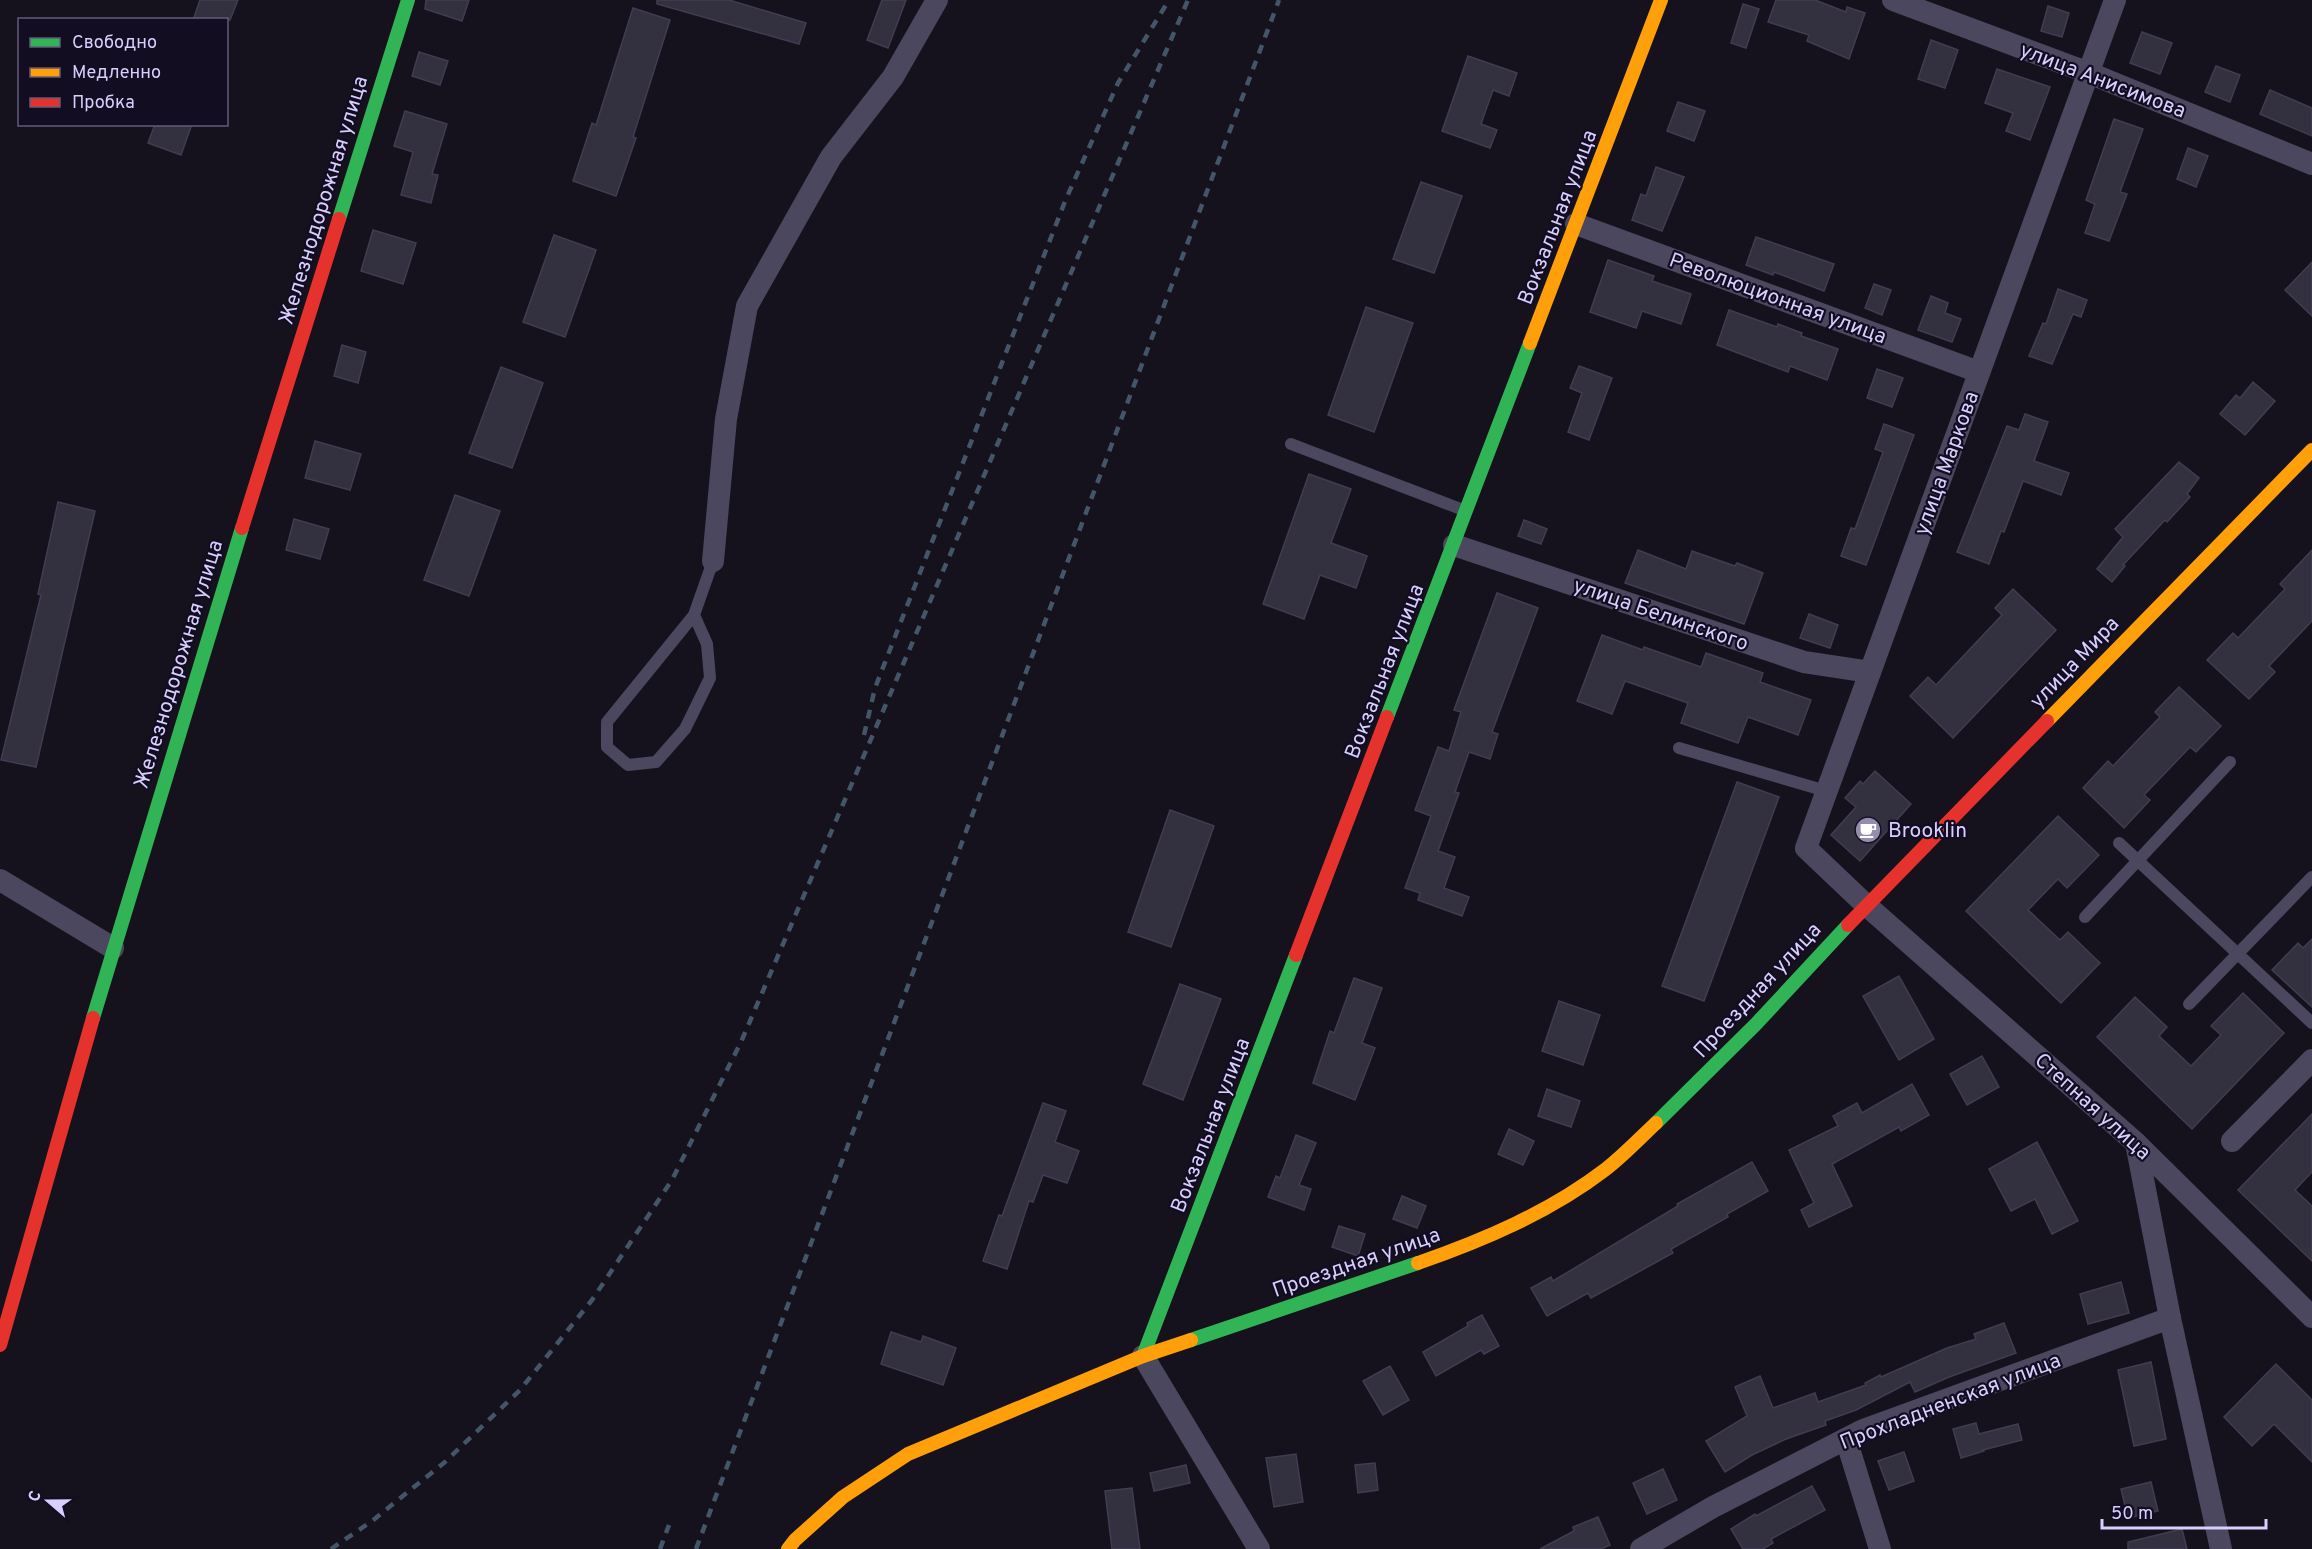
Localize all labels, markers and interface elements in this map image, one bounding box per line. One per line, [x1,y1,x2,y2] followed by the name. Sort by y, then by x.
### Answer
[18,18,228,126] legend
[72,32,157,55] text: Свободно
[2016,37,2189,126] street label: улица Анисимова
[72,62,161,85] text: Медленно
[274,73,375,328] street label: Железнодорожная улица
[72,92,135,115] text: Пробка
[1513,126,1604,309] street label: Вокзальная улица
[1665,247,1890,351] street label: Революционная улица
[1909,388,1986,539] street label: улица Маркова
[129,537,230,792] street label: Железнодорожная улица
[1569,573,1752,658] street label: улица Белинского
[1340,580,1431,763] street label: Вокзальная улица
[2024,611,2126,715] street label: улица Мира
[1853,815,1883,845] cafe icon: Brooklin
[1888,818,1967,845] place label: Brooklin
[1688,918,1828,1065] street label: Проездная улица
[1166,1034,1257,1217] street label: Вокзальная улица
[2028,1048,2156,1167] street label: Степная улица
[1269,1222,1444,1305] street label: Проездная улица
[1836,1348,2065,1457] street label: Прохладненская улица
[18,1471,78,1531] north arrow
[25,1488,47,1505] text: С
[2102,1492,2266,1530] scale bar
[2111,1503,2153,1526] text: 50 m

